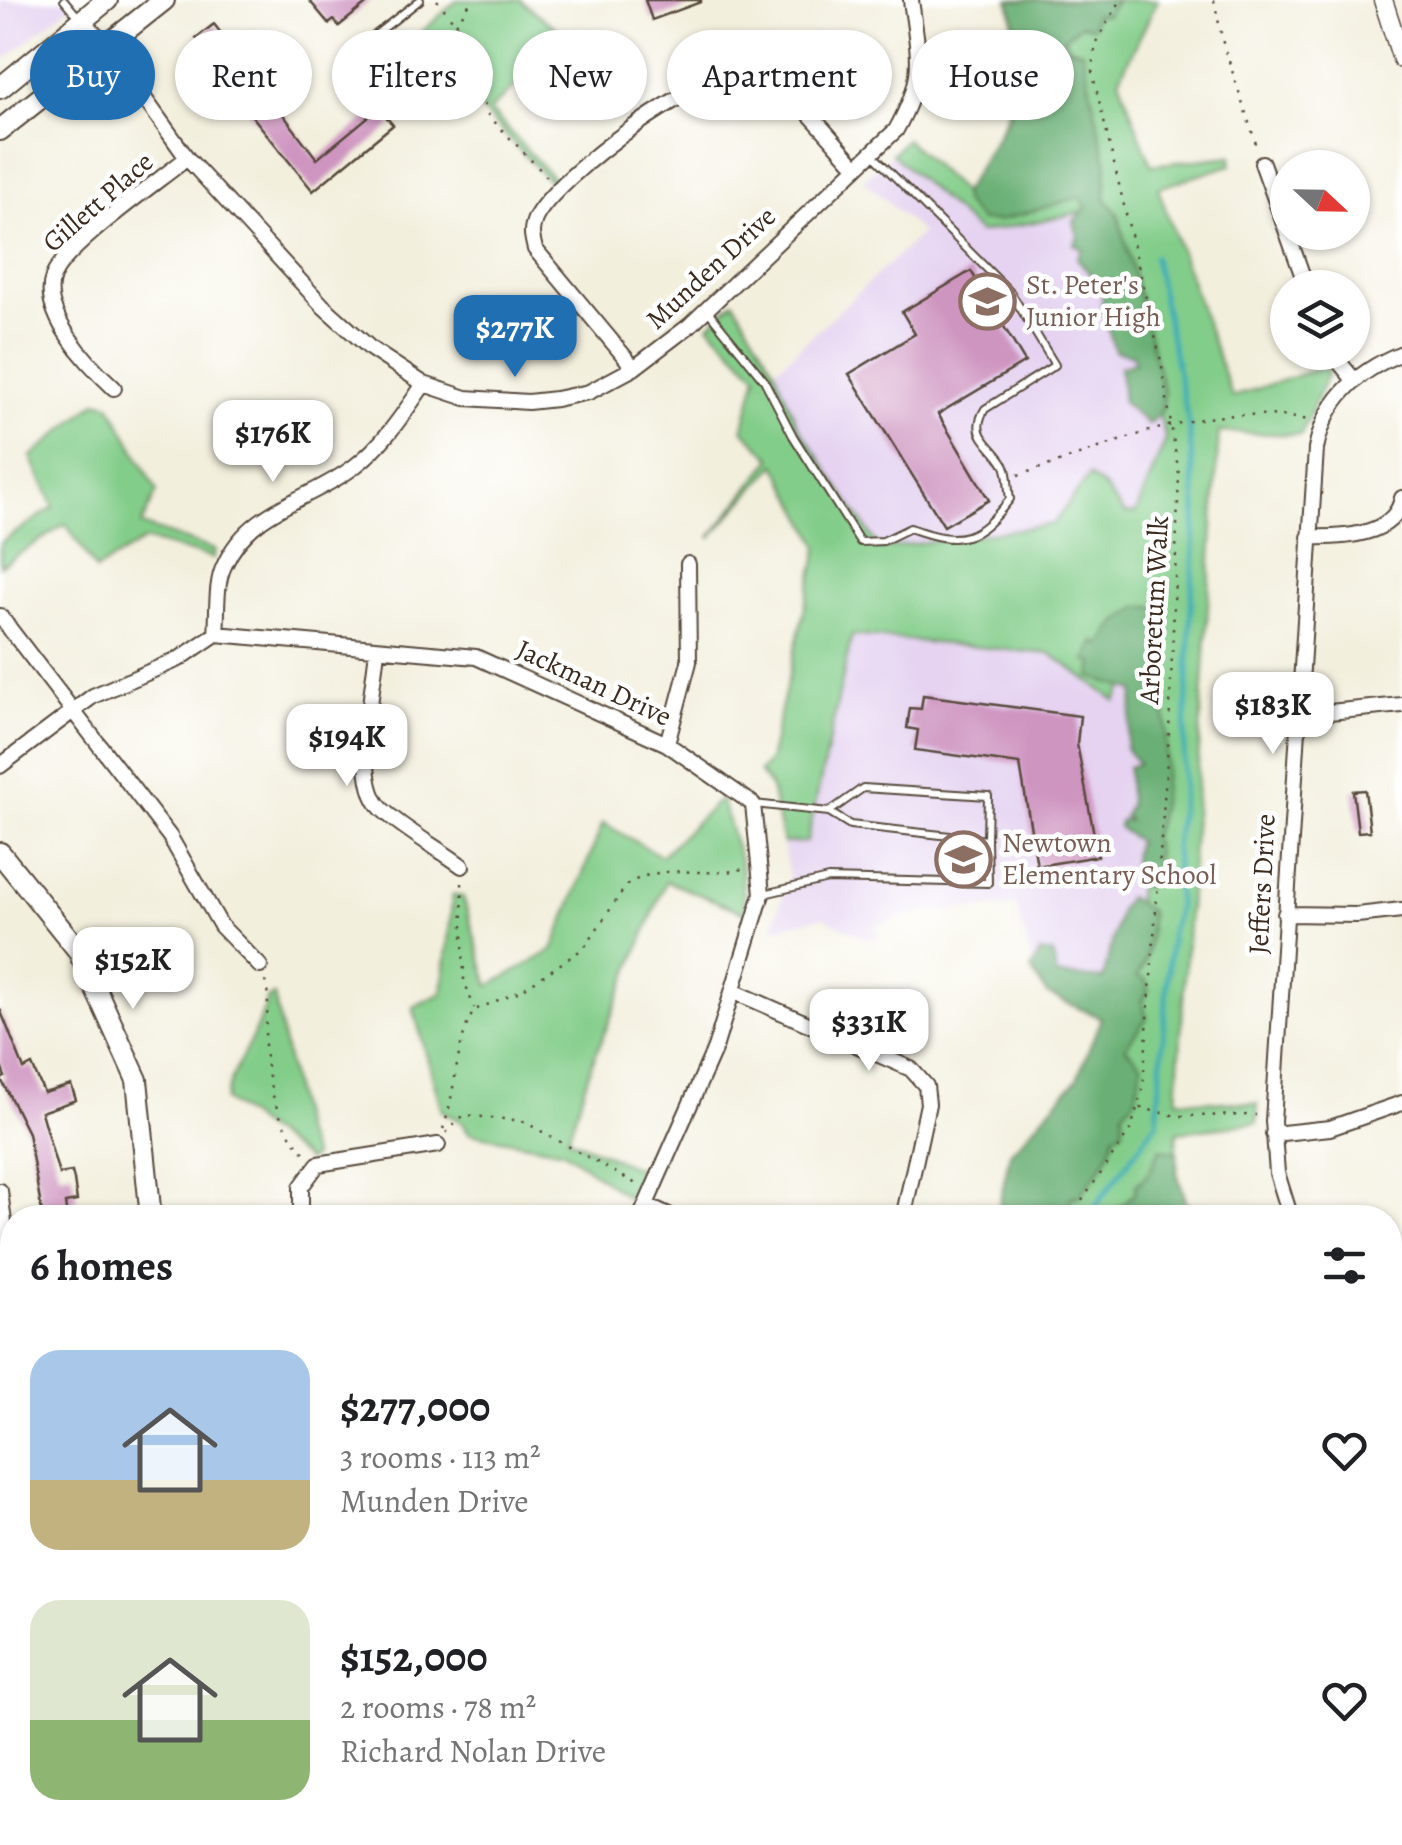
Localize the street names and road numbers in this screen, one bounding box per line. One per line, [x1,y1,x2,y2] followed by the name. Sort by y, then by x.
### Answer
[34,143,162,261] street label: Gillett Place
[638,198,784,338] street label: Munden Drive
[1130,515,1178,706] street label: Arboretum Walk
[510,630,678,736] street label: Jackman Drive
[1239,813,1285,955] street label: Jeffers Drive

